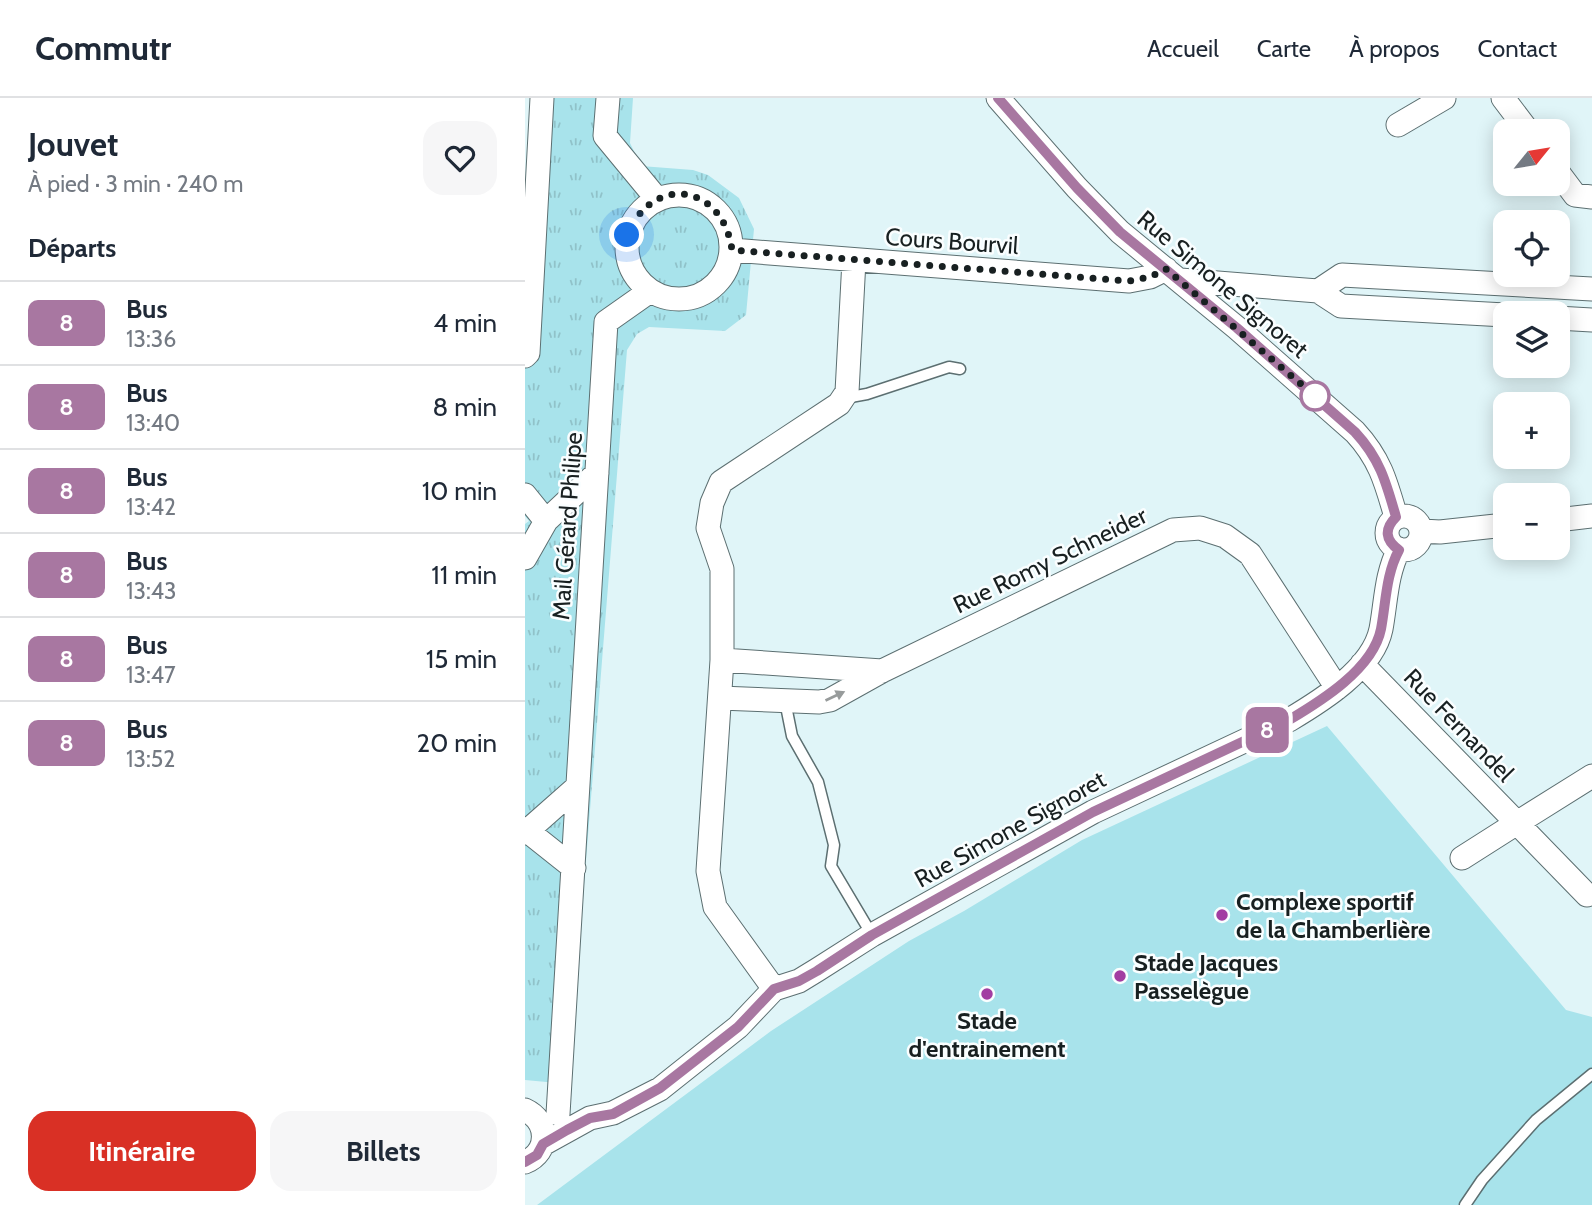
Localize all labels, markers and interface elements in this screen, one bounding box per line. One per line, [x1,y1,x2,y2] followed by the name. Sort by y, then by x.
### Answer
[35,28,171,68] text: Commutr
[1147,34,1219,63] text: Accueil
[1257,34,1311,63] text: Carte
[1349,34,1440,63] text: À propos
[1478,34,1557,63] text: Contact
[1493,119,1570,196] north arrow
[1493,119,1570,560] map controls
[423,121,497,195] button: heart
[28,124,118,164] text: Jouvet
[28,170,244,198] text: À pied · 3 min · 240 m
[1132,204,1314,364] street label: Rue Simone Signoret
[1493,210,1570,287] button: locate
[609,217,644,252] your location
[884,222,1020,260] street label: Cours Bourvil
[28,232,116,264] text: Départs
[126,293,167,325] text: Bus
[1493,301,1570,378] button: layers
[433,307,497,339] text: 4 min
[59,308,74,337] text: 8
[126,325,176,353] text: 13:36
[126,377,167,409] text: Bus
[1300,381,1330,411] unlabelled marker
[433,391,497,423] text: 8 min
[59,392,74,421] text: 8
[1493,392,1570,469] button: +
[126,409,180,437] text: 13:40
[546,431,588,621] street label: Mail Gérard Philipe
[126,461,167,493] text: Bus
[422,475,497,507] text: 10 min
[59,476,74,505] text: 8
[1493,483,1570,560] button: −
[126,493,176,521] text: 13:42
[948,500,1152,619] street label: Rue Romy Schneider
[126,545,167,577] text: Bus
[431,559,497,591] text: 11 min
[59,560,74,589] text: 8
[126,577,176,605] text: 13:43
[126,629,167,661] text: Bus
[426,643,497,675] text: 15 min
[59,644,74,673] text: 8
[126,661,176,689] text: 13:47
[1398,663,1520,788] street label: Rue Fernandel
[825,691,845,702] one-way arrow
[1244,707,1290,753] line badge: 8
[126,713,167,745] text: Bus
[1260,715,1274,744] text: 8
[417,727,497,759] text: 20 min
[59,728,74,757] text: 8
[126,745,175,773] text: 13:52
[909,764,1111,894] street label: Rue Simone Signoret
[1236,887,1430,944] place label: Complexe sportif de la Chamberlière
[1214,907,1230,923] marker: Complexe sportif de la Chamberlière
[1134,948,1278,1005] place label: Stade Jacques Passelègue
[1112,968,1128,984] marker: Stade Jacques Passelègue
[979,986,995,1002] marker: Stade d'entrainement
[908,1006,1066,1063] place label: Stade d'entrainement
[28,1111,256,1191] button: Itinéraire
[270,1111,497,1191] button: Billets

